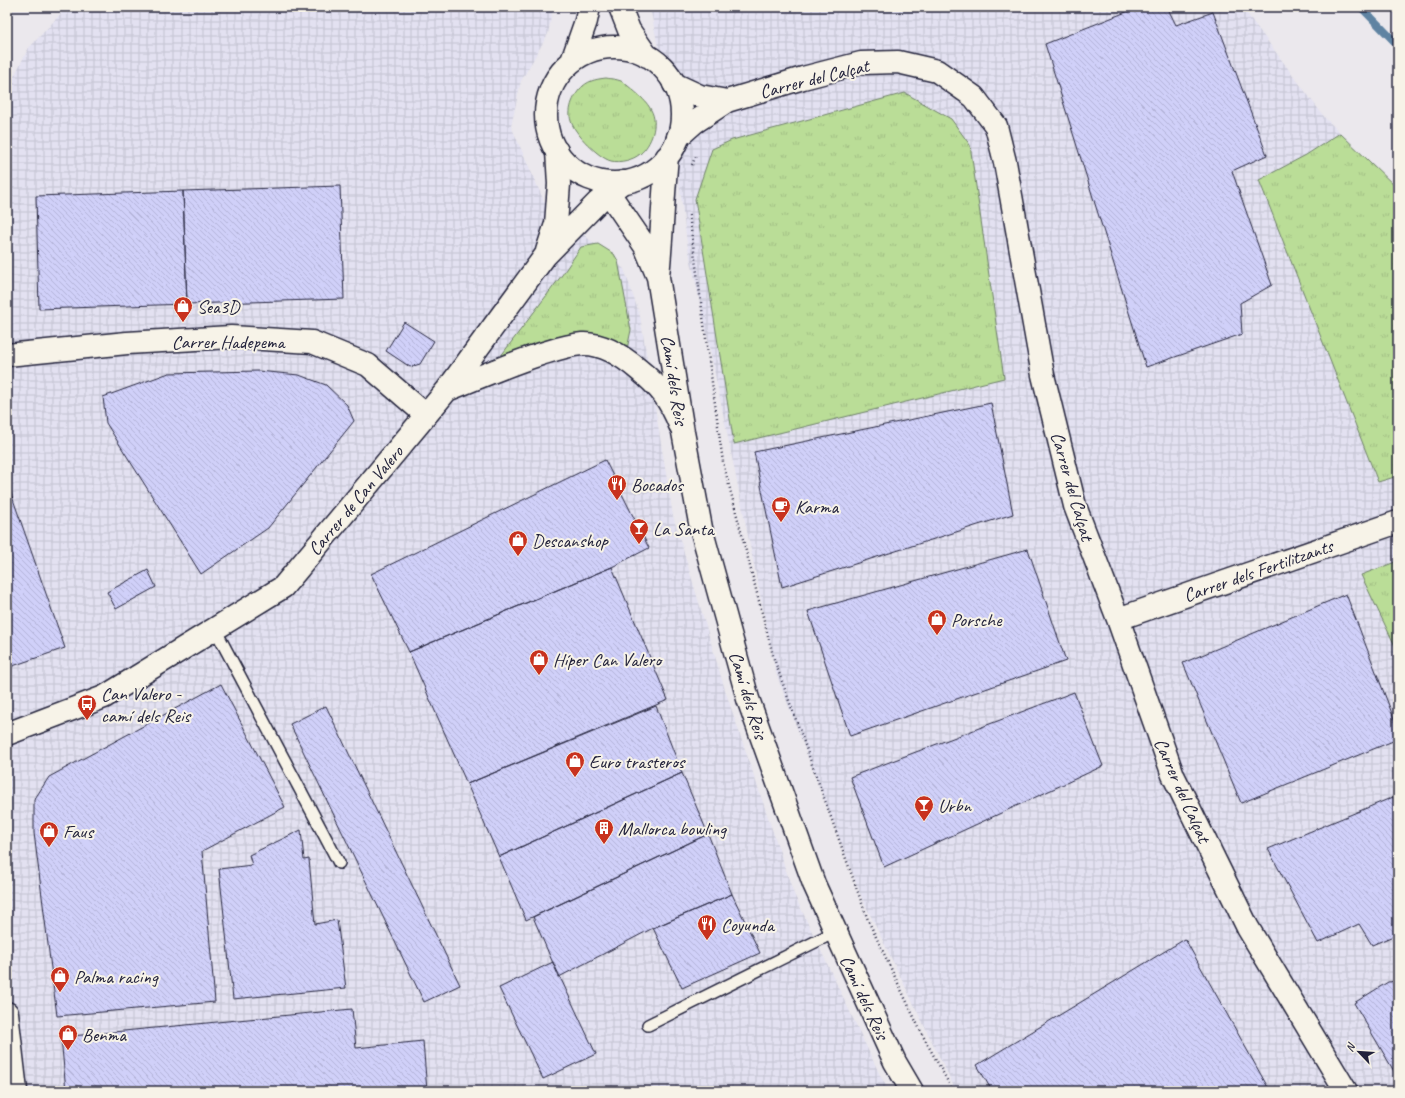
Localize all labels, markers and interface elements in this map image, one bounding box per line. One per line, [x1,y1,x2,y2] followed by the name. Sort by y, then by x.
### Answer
[757,53,873,104] street label: Carrer del Calçat
[172,295,194,323] shop icon: Sea3D
[197,295,241,319] place label: Sea3D
[172,330,286,354] street label: Carrer Hadepema
[655,334,693,429] street label: Camí dels Reis
[1045,429,1099,545] street label: Carrer del Calçat
[303,440,410,561] street label: Carrer de Can Valero
[606,473,628,501] restaurant icon: Bocados
[631,473,684,497] place label: Bocados
[770,495,792,523] cafe icon: Karma
[795,495,839,519] place label: Karma
[628,517,650,545] bar icon: La Santa
[653,517,716,541] place label: La Santa
[507,529,529,557] shop icon: Descanshop
[532,529,609,553] place label: Descanshop
[1180,534,1338,608] street label: Carrer dels Fertilitzants
[926,608,948,636] shop icon: Porsche
[951,608,1003,632] place label: Porsche
[528,648,550,676] shop icon: Híper Can Valero
[553,648,663,672] place label: Híper Can Valero
[723,649,773,744] street label: Camí dels Reis
[101,682,192,728] place label: Can Valero - camí dels Reis
[76,693,98,721] bus stop icon: Can Valero - camí dels Reis
[1148,734,1216,848] street label: Carrer del Calçat
[564,750,586,778] shop icon: Euro trasteros
[589,750,687,774] place label: Euro trasteros
[913,794,935,822] bar icon: Urbn
[938,794,972,818] place label: Urbn
[593,817,615,845] building icon: Mallorca bowling
[618,817,727,841] place label: Mallorca bowling
[38,820,60,848] shop icon: Faus
[63,820,95,844] place label: Faus
[696,913,718,941] restaurant icon: Coyunda
[721,913,776,937] place label: Coyunda
[834,951,895,1046] street label: Camí dels Reis
[49,965,71,993] shop icon: Palma racing
[74,965,159,989] place label: Palma racing
[57,1023,79,1051] shop icon: Benma
[82,1023,127,1047] place label: Benma
[1339,1032,1379,1072] north arrow
[1342,1040,1359,1054] text: N

